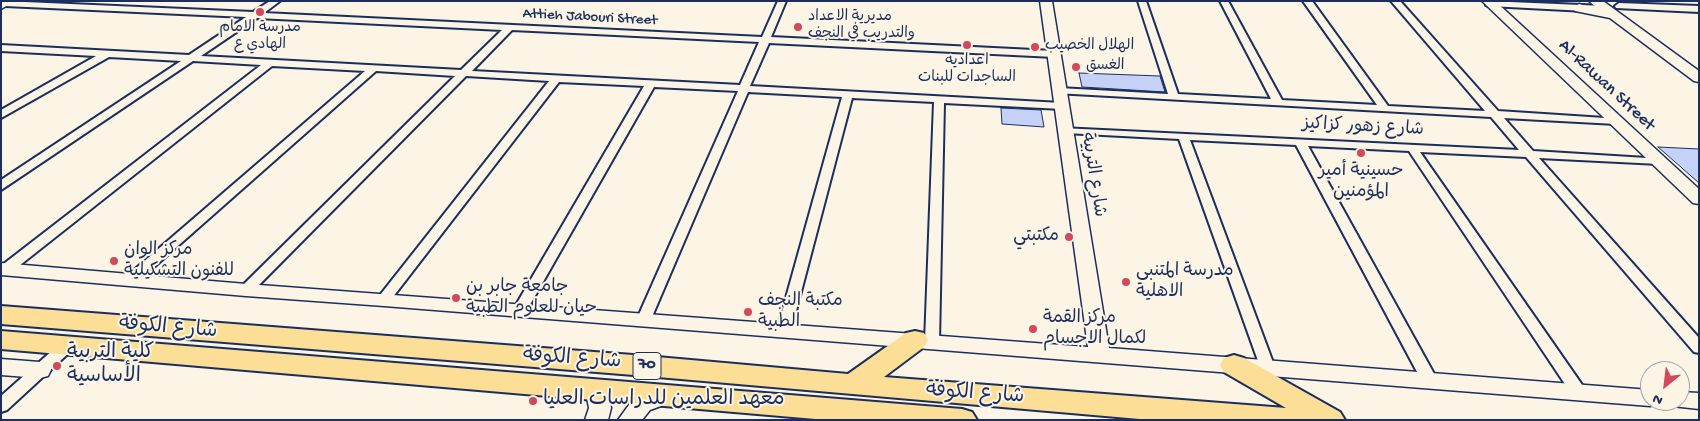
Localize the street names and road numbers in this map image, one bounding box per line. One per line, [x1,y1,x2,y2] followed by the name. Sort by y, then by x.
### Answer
[522,5,658,31] street label: Attieh Jabouri Street
[1553,36,1659,136] street label: Al-Rawan Street
[1302,114,1424,142] street label: شارع زهور كزاكيز
[1075,131,1109,219] street label: شارع التربية
[118,312,218,346] street label: شارع الكوفة
[522,344,622,376] street label: شارع الكوفة
[633,352,661,380] road number: 70
[925,379,1025,411] street label: شارع الكوفة

